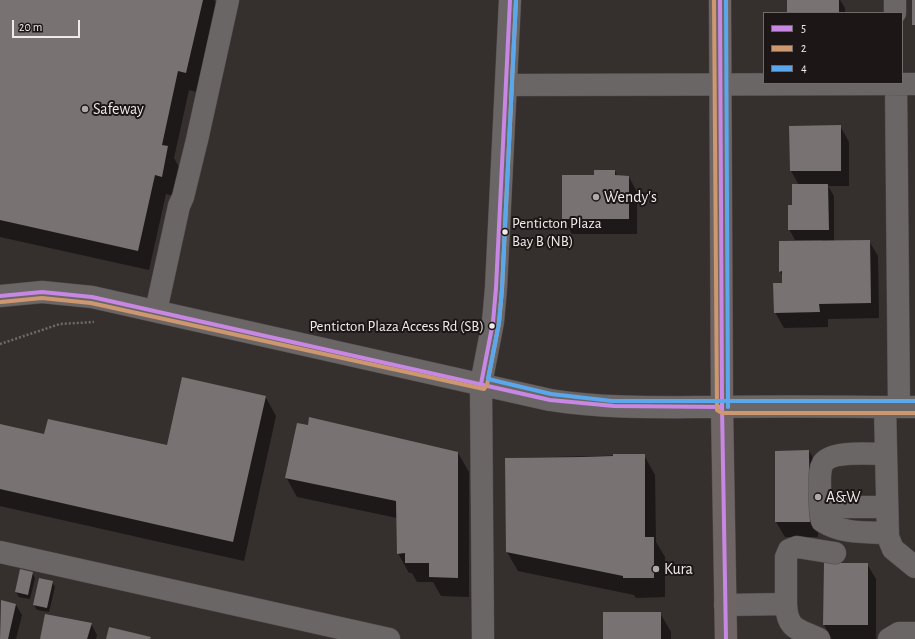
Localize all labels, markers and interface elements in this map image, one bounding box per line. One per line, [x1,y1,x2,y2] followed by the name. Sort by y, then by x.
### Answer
[14,12,82,38] scale bar
[763,12,903,84] legend
[19,21,42,33] text: 20 m
[801,22,806,34] text: 5
[801,42,806,54] text: 2
[801,62,807,74] text: 4
[93,99,144,119] place label: Safeway
[80,104,90,114] marker: Safeway
[604,187,657,207] place label: Wendy's
[591,192,601,202] marker: Wendy's
[512,214,602,249] place label: Penticton Plaza Bay B (NB)
[500,227,510,237] marker: Penticton Plaza Bay B (NB)
[309,317,484,335] place label: Penticton Plaza Access Rd (SB)
[487,321,497,331] marker: Penticton Plaza Access Rd (SB)
[826,487,861,507] place label: A&W
[813,492,823,502] marker: A&W
[664,559,693,579] place label: Kura
[651,564,661,574] marker: Kura

